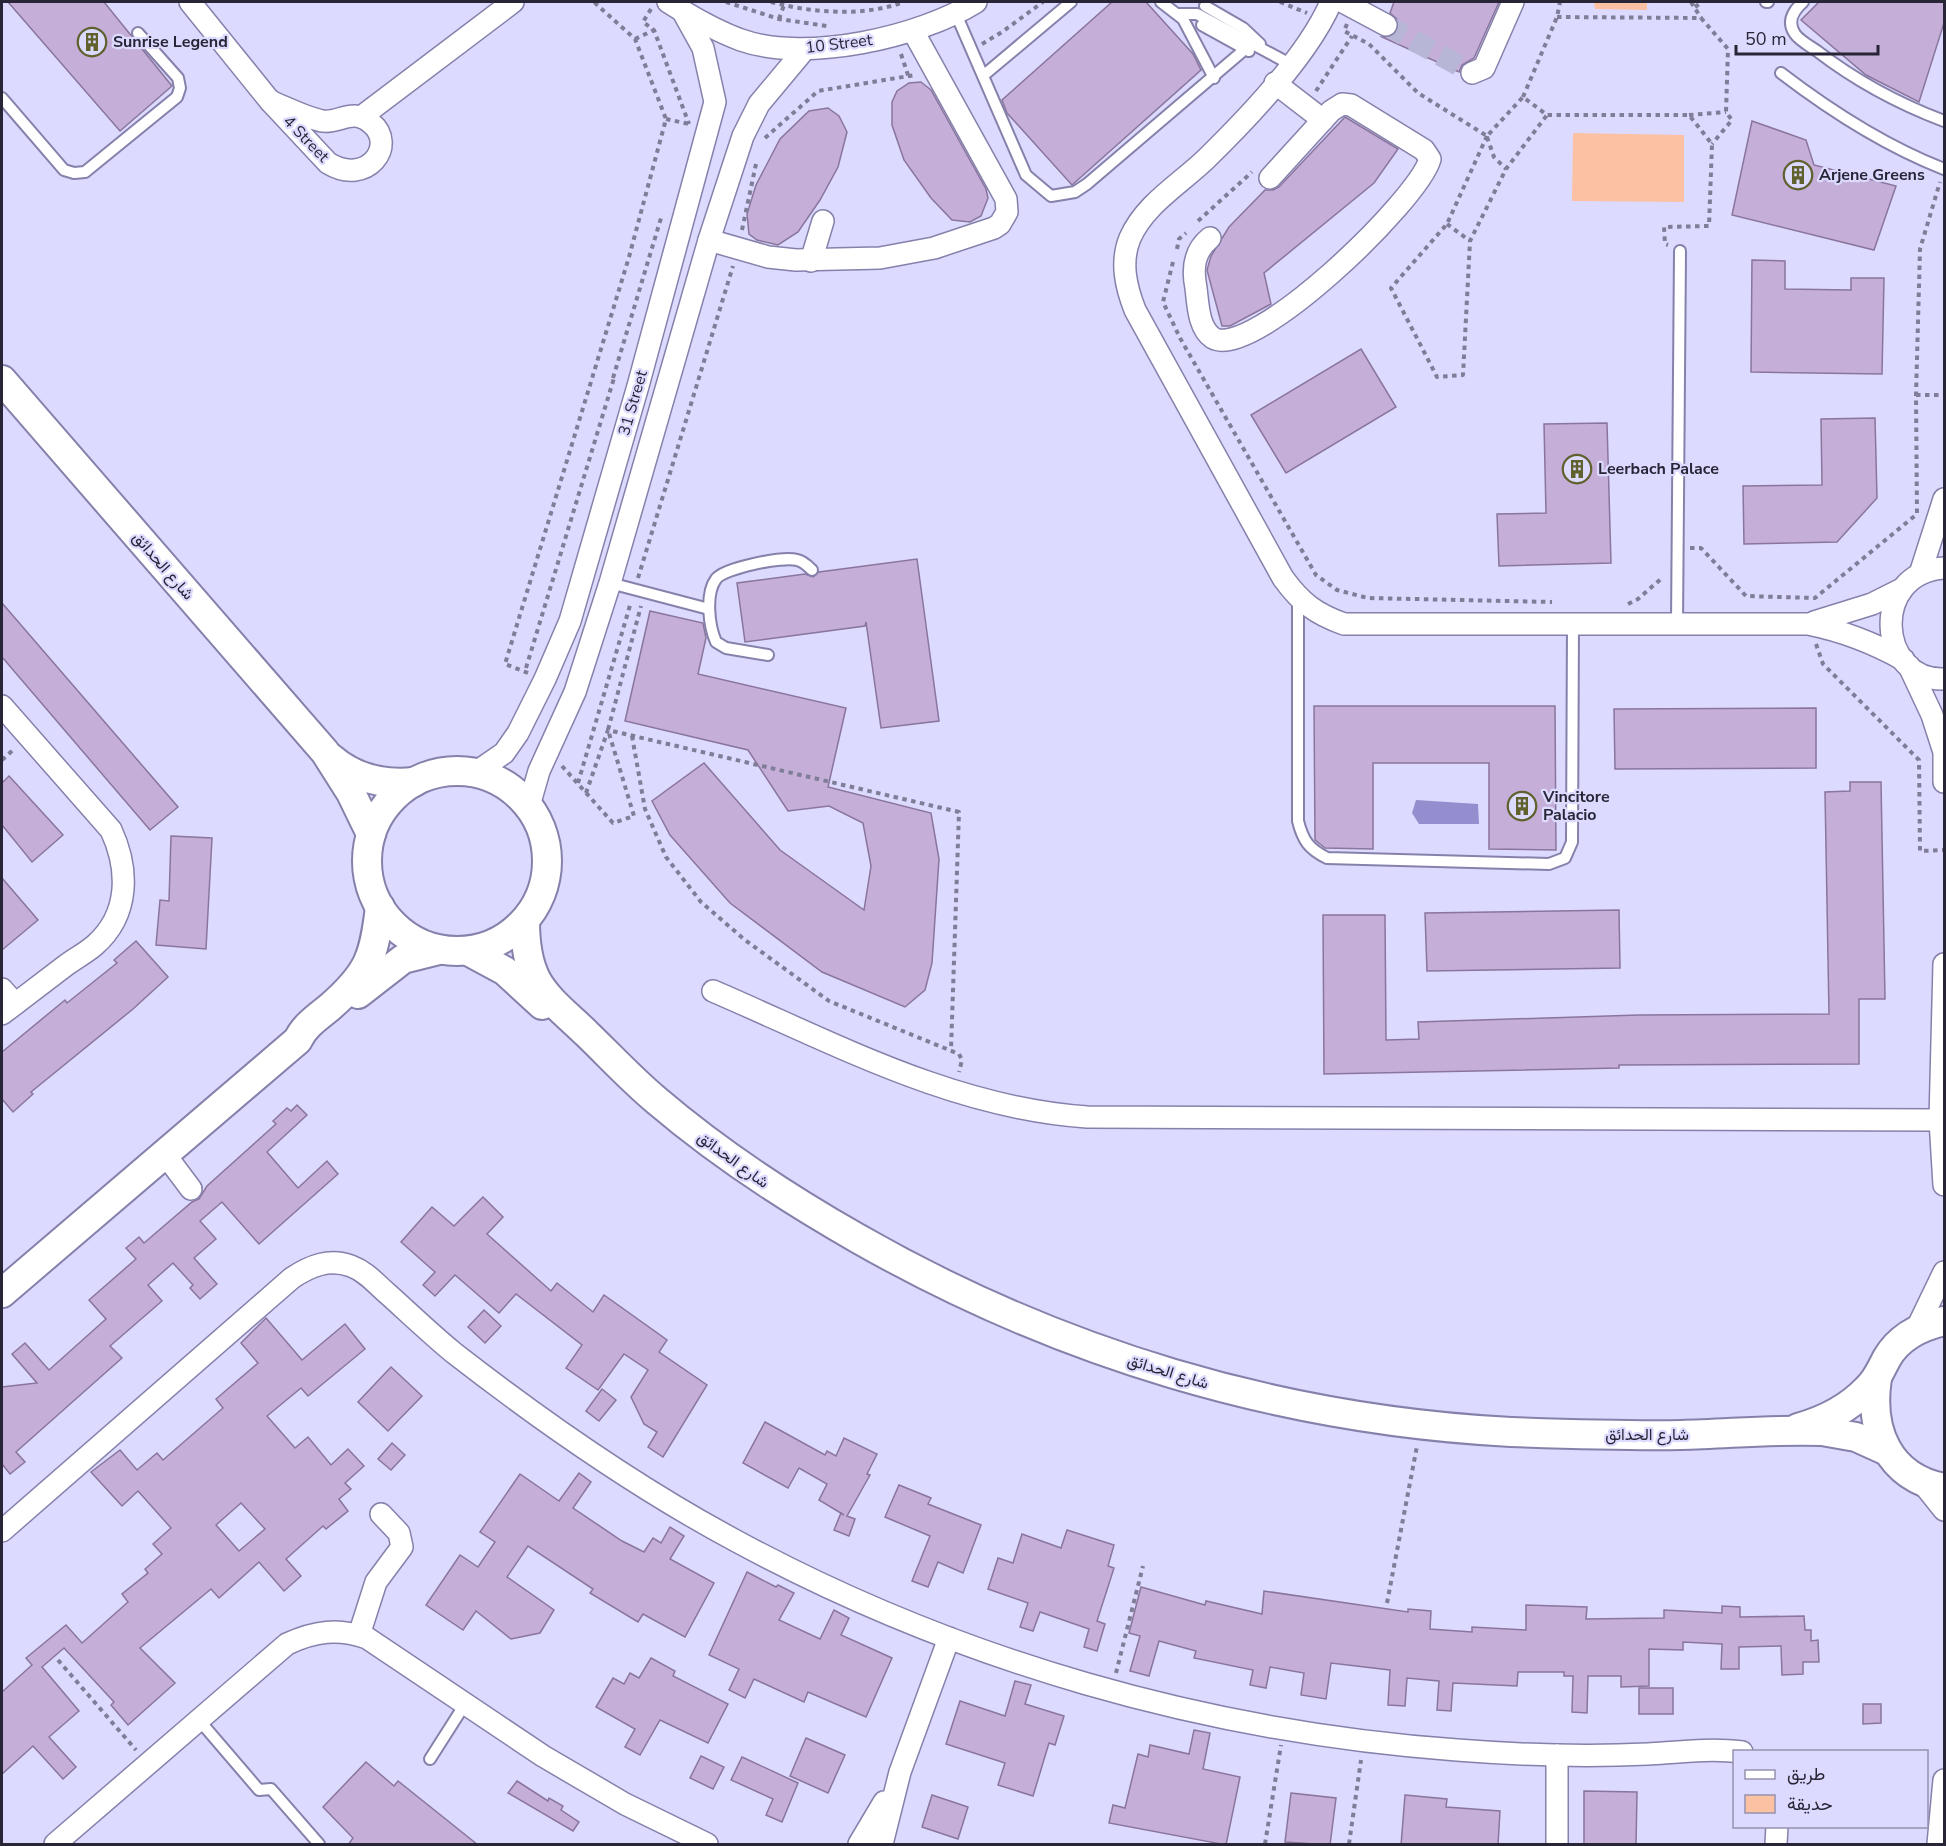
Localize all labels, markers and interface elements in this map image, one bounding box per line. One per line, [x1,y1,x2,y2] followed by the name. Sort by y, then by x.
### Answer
[1736,18,1878,56] scale bar
[76,26,108,58] building icon: Sunrise Legend
[1745,27,1787,51] text: 50 m
[804,29,874,59] street label: 10 Street
[113,31,228,53] place label: Sunrise Legend
[278,111,334,168] street label: 4 Street
[1782,159,1814,191] building icon: Arjene Greens
[1819,164,1925,186] place label: Arjene Greens
[613,367,653,438] street label: 31 Street
[1561,453,1593,485] building icon: Leerbach Palace
[1598,458,1719,480] place label: Leerbach Palace
[127,527,199,605] street label: شارع الحدائق
[1542,786,1610,826] place label: Vincitore Palacio
[1506,790,1538,822] building icon: Vincitore Palacio
[693,1127,773,1193] street label: شارع الحدائق
[1125,1349,1211,1395] street label: شارع الحدائق
[1605,1424,1689,1446] street label: شارع الحدائق
[1733,1750,1928,1828] legend
[1787,1762,1825,1786] text: طريق
[1787,1792,1833,1816] text: حديقة

